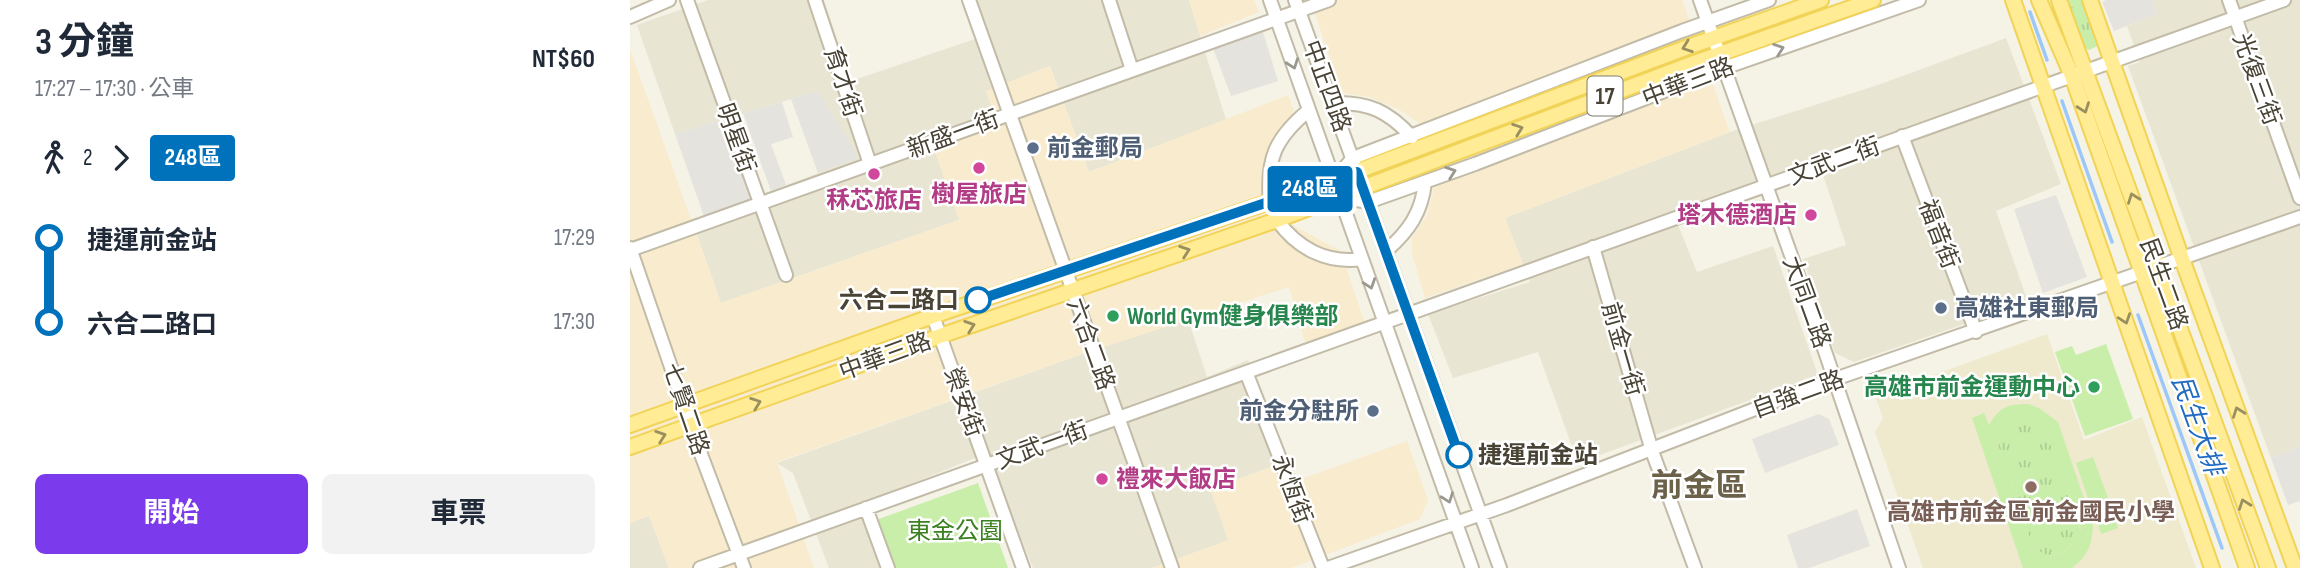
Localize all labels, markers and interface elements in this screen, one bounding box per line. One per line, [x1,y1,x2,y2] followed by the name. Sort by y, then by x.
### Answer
[35,20,134,65] text: 3 分鐘
[2226,29,2287,129] street label: 光復三街
[1296,36,1357,136] street label: 中正四路
[1682,39,1694,53] one-way arrow
[818,43,867,121] street label: 育才街
[1772,43,1784,57] one-way arrow
[532,44,595,75] text: NT$60
[1638,52,1738,113] street label: 中華三路
[1285,58,1299,70] one-way arrow
[35,75,194,103] text: 17:27 – 17:30 · 公車
[1588,76,1622,116] road number: 17
[710,99,761,177] street label: 明星街
[2076,102,2090,114] one-way arrow
[903,104,1003,165] street label: 新盛一街
[1511,123,1523,137] one-way arrow
[1784,131,1884,192] street label: 文武二街
[1047,134,1143,163] place label: 前金郵局
[35,139,73,177] icon: walk
[102,139,140,177] icon: forward
[1025,140,1041,156] marker: 前金郵局
[164,143,221,172] text: 248區
[83,144,92,172] text: 2
[971,160,987,176] marker: 樹屋旅店
[866,166,882,182] marker: 秝芯旅店
[1261,166,1359,212] line badge: 248區
[1445,166,1457,180] one-way arrow
[1282,174,1338,203] text: 248區
[931,180,1027,209] place label: 樹屋旅店
[826,186,922,215] place label: 秝芯旅店
[2127,193,2141,205] one-way arrow
[1912,195,1965,273] street label: 福音街
[1677,201,1797,230] place label: 塔木德酒店
[1803,207,1819,223] marker: 塔木德酒店
[554,224,595,252] text: 17:29
[87,226,217,257] text: 捷運前金站
[2133,234,2194,334] street label: 民生二路
[1178,245,1191,259] one-way arrow
[1776,252,1837,352] street label: 大同二路
[1362,278,1376,290] one-way arrow
[839,286,959,315] place label: 六合二路口
[965,287,991,313] marker: 六合二路口
[1060,294,1121,394] street label: 六合二路
[1955,294,2099,323] place label: 高雄社東郵局
[1595,299,1650,399] street label: 前金一街
[1933,300,1949,316] marker: 高雄社東郵局
[1127,302,1338,331] place label: World Gym健身俱樂部
[554,308,595,336] text: 17:30
[1105,308,1121,324] marker: World Gym健身俱樂部
[87,310,217,341] text: 六合二路口
[2117,312,2131,324] one-way arrow
[963,320,976,334] one-way arrow
[835,326,935,387] street label: 中華三路
[656,359,715,459] street label: 七賢二路
[938,363,989,441] street label: 榮安街
[1748,364,1848,425] street label: 自強二路
[2164,371,2230,482] water label: 民生大排
[1864,373,2080,402] place label: 高雄市前金運動中心
[2086,379,2102,395] marker: 高雄市前金運動中心
[750,397,762,411] one-way arrow
[1239,397,1359,426] place label: 前金分駐所
[1365,403,1381,419] marker: 前金分駐所
[2232,406,2246,418] one-way arrow
[992,415,1092,476] street label: 文武一街
[654,430,666,444] one-way arrow
[1478,441,1598,470] place label: 捷運前金站
[1446,442,1472,468] marker: 捷運前金站
[1265,450,1318,528] street label: 永恆街
[1116,465,1236,494] place label: 禮來大飯店
[1651,467,1747,506] district label: 前金區
[1094,471,1110,487] marker: 禮來大飯店
[35,474,308,554] button: 開始
[322,474,595,554] button: 車票
[2023,479,2039,495] marker: 高雄市前金區前金國民小學
[1440,492,1454,504] one-way arrow
[1887,498,2175,527] place label: 高雄市前金區前金國民小學
[2239,498,2253,510] one-way arrow
[907,517,1003,546] park label: 東金公園

